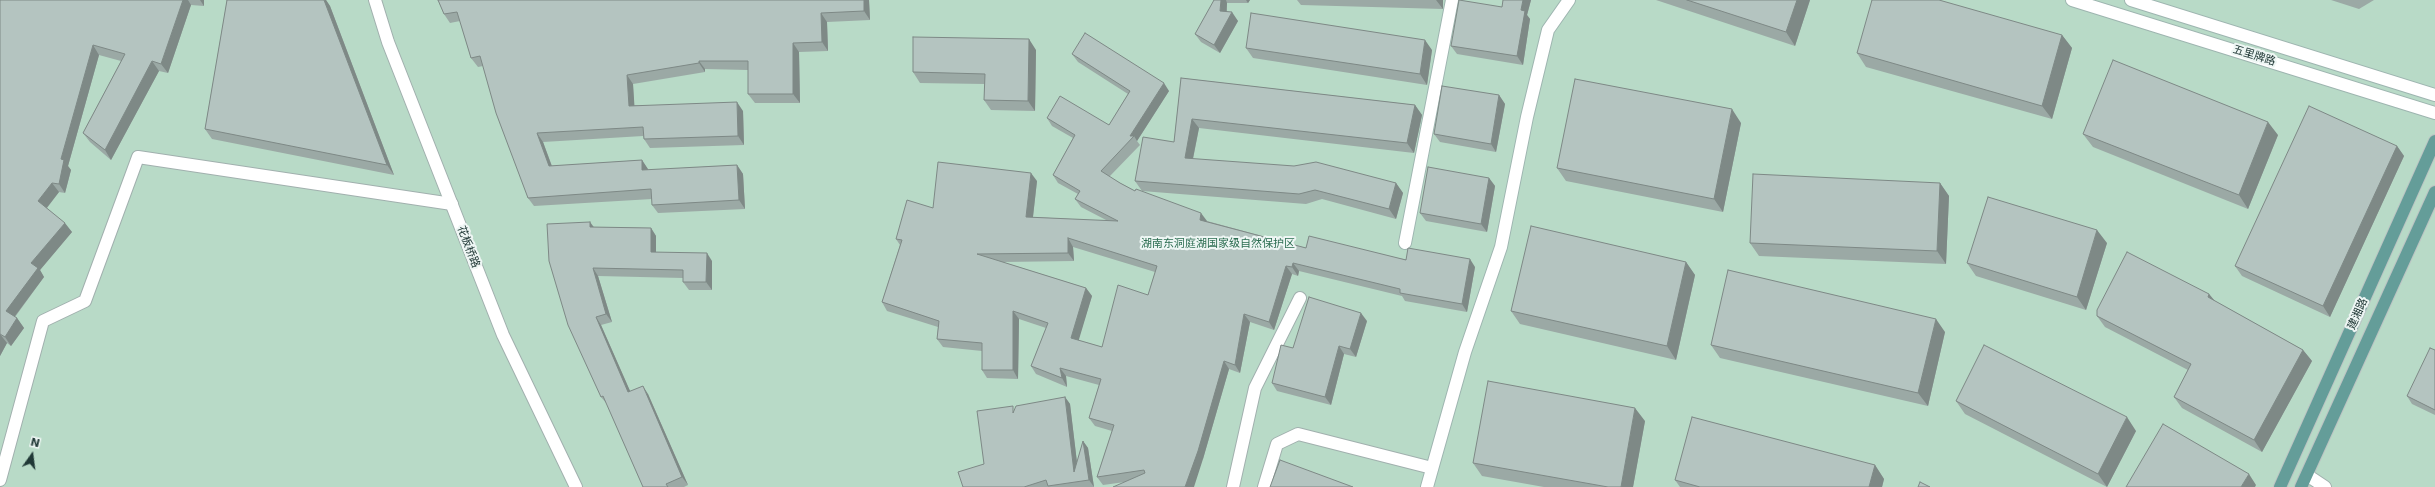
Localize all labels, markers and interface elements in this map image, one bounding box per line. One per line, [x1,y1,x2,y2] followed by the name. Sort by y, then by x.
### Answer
[2231,43,2277,69] street label: 五里牌路
[454,224,482,270] street label: 花板桥路
[1141,237,1295,251] park label: 湖南东洞庭湖国家级自然保护区
[2345,296,2371,332] street label: 建湘路
[12,435,52,475] north arrow
[29,435,41,450] text: N

